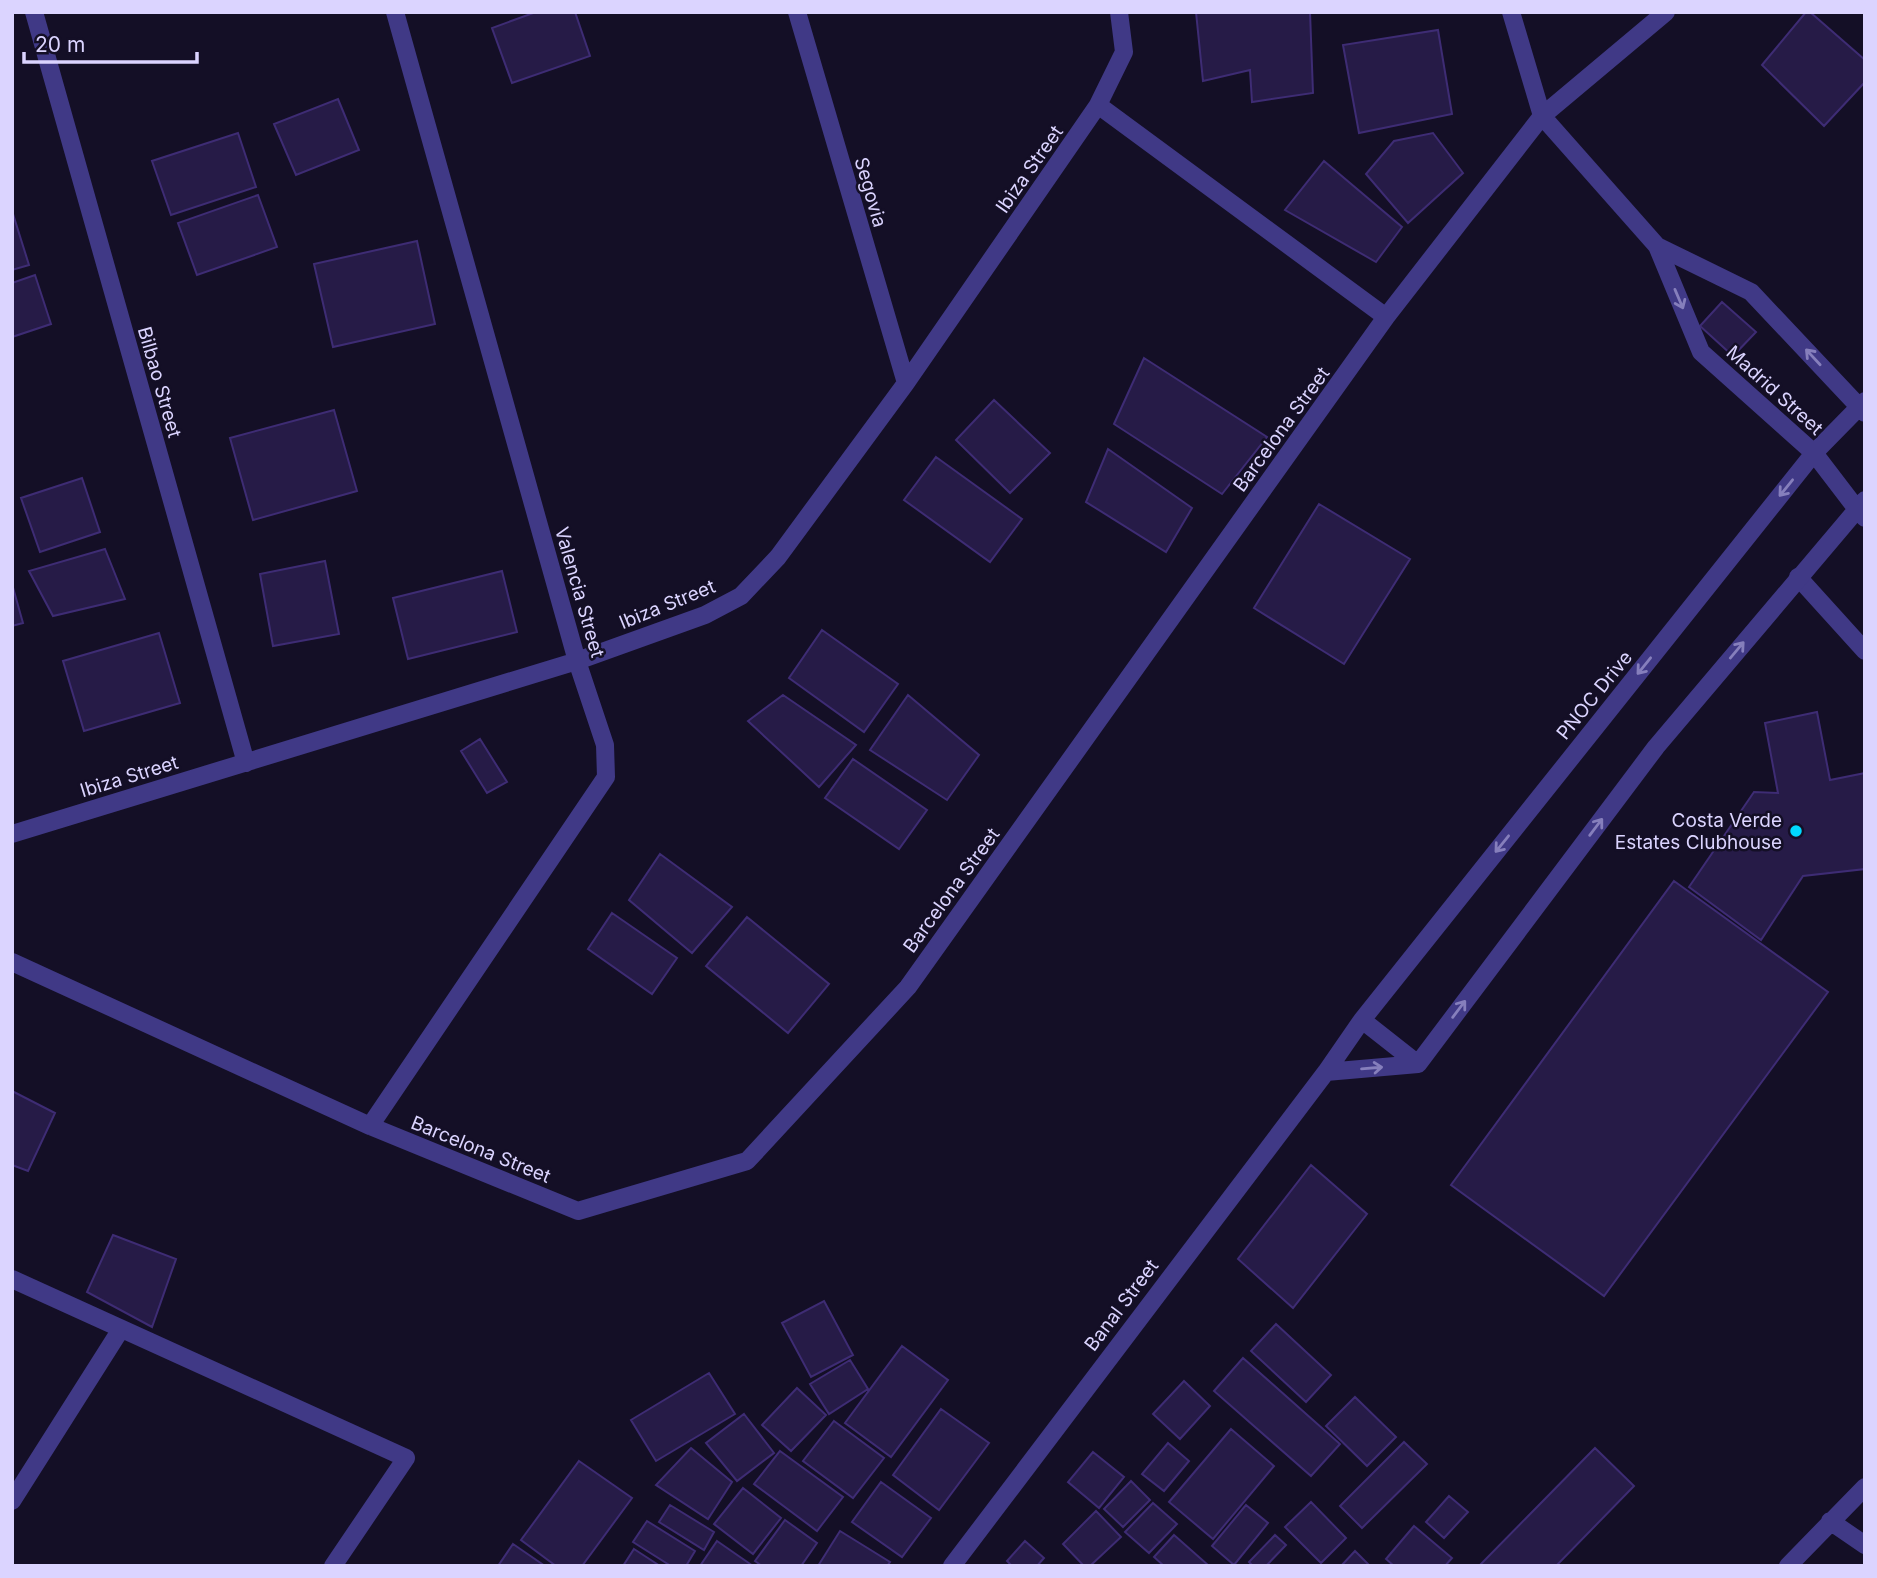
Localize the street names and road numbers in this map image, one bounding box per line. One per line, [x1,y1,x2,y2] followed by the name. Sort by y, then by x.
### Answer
[991,121,1068,217] street label: Ibiza Street
[850,154,891,230] street label: Segovia
[133,324,186,440] street label: Bilbao Street
[1722,341,1828,440] street label: Madrid Street
[1228,362,1334,496] street label: Barcelona Street
[550,524,609,660] street label: Valencia Street
[616,575,719,634] street label: Ibiza Street
[1552,646,1637,744] street label: PNOC Drive
[77,751,181,802] street label: Ibiza Street
[898,823,1004,957] street label: Barcelona Street
[408,1111,554,1188] street label: Barcelona Street
[1080,1255,1163,1356] street label: Banal Street

